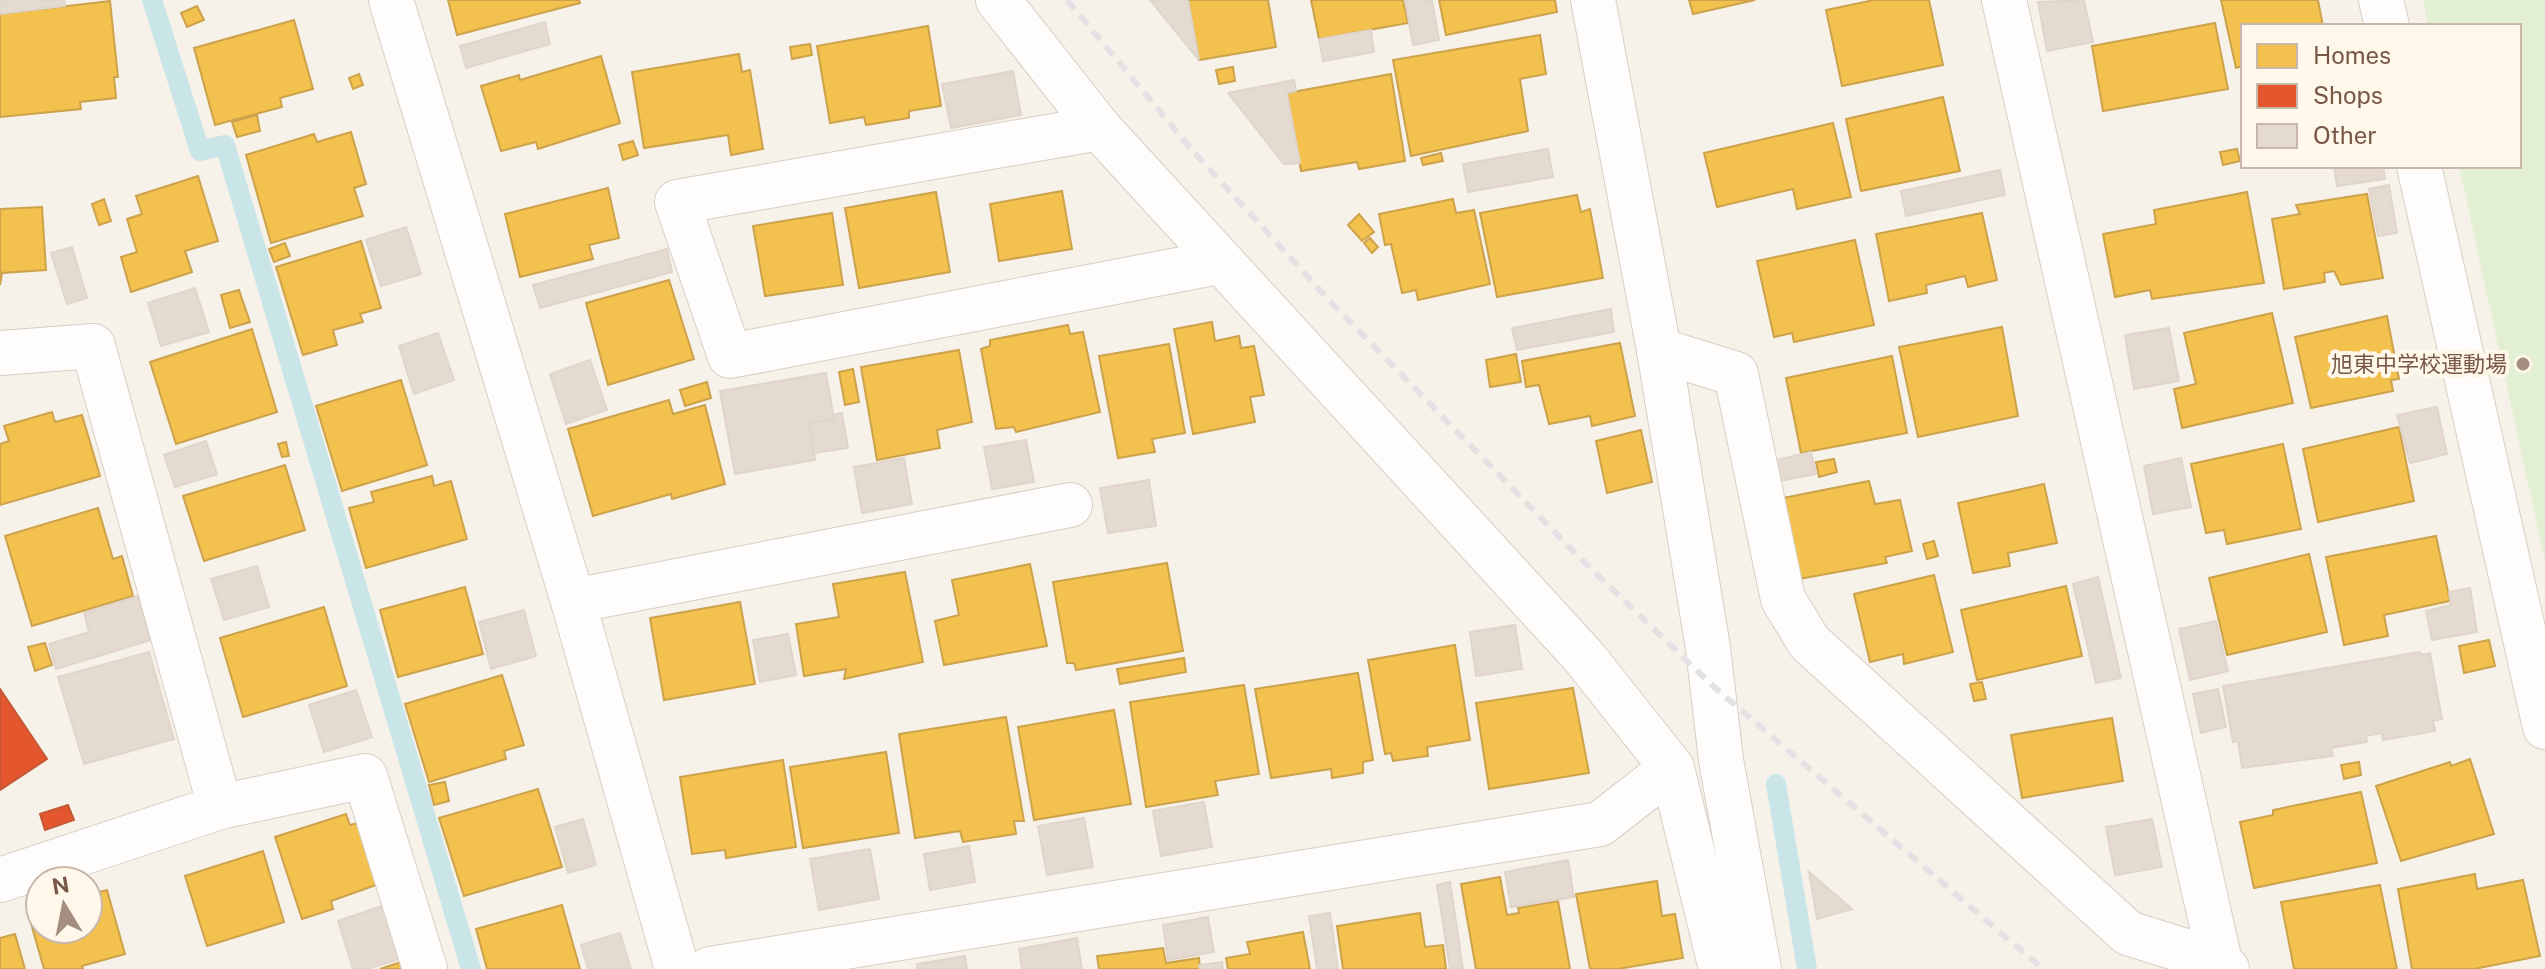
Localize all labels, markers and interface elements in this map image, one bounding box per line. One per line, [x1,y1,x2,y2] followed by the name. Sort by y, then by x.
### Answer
[2241,24,2521,168] legend
[2313,41,2391,69] text: Homes
[2313,81,2383,109] text: Shops
[2313,121,2377,149] text: Other
[2331,351,2507,377] place label: 旭東中学校運動場
[2514,355,2532,373] marker: 旭東中学校運動場
[24,865,104,945] north arrow
[50,871,71,900] text: N

